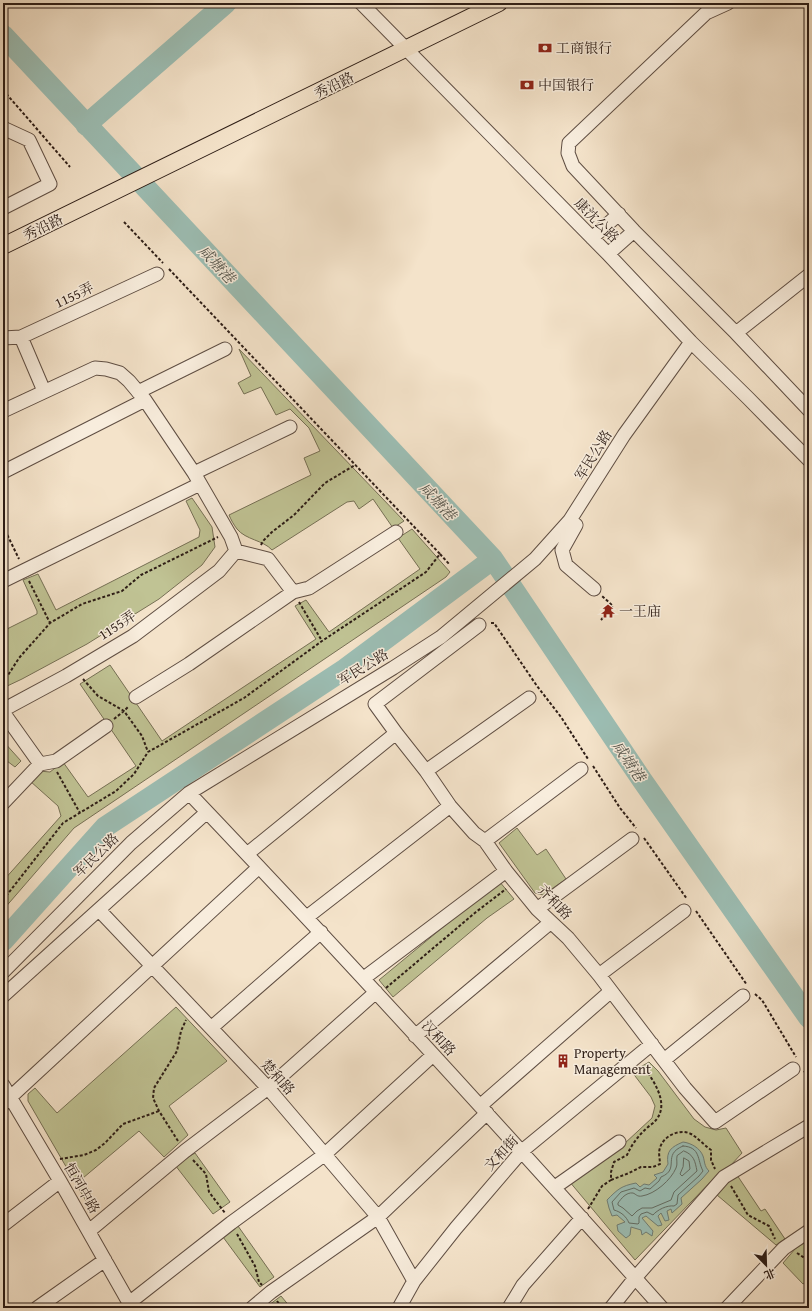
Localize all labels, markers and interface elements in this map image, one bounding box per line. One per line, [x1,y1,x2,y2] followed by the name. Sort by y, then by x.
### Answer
[556,38,612,58] place label: 工商银行
[537,40,553,56] bank icon: 工商银行
[311,67,357,103] street label: 秀沿路
[538,75,594,95] place label: 中国银行
[519,77,535,93] bank icon: 中国银行
[570,193,624,247] street label: 康沈公路
[20,209,66,245] street label: 秀沿路
[194,240,241,289] water label: 咸塘港
[51,277,97,313] street label: 1155弄
[570,426,616,484] street label: 军民公路
[415,477,462,526] water label: 咸塘港
[619,601,661,621] place label: 一王庙
[600,603,616,619] temple icon: 一王庙
[94,605,140,645] street label: 1155弄
[334,644,392,690] street label: 军民公路
[608,736,651,787] water label: 咸塘港
[69,828,123,882] street label: 军民公路
[533,880,577,924] street label: 齐和路
[417,1016,461,1060] street label: 汉和路
[574,1043,651,1079] place label: Property Management
[555,1053,571,1069] building icon: Property Management
[257,1055,299,1099] street label: 楚和路
[479,1131,523,1175] street label: 文和街
[59,1159,105,1217] street label: 恒河中路
[746,1245,786,1285] north arrow
[762,1265,778,1284] text: 北

